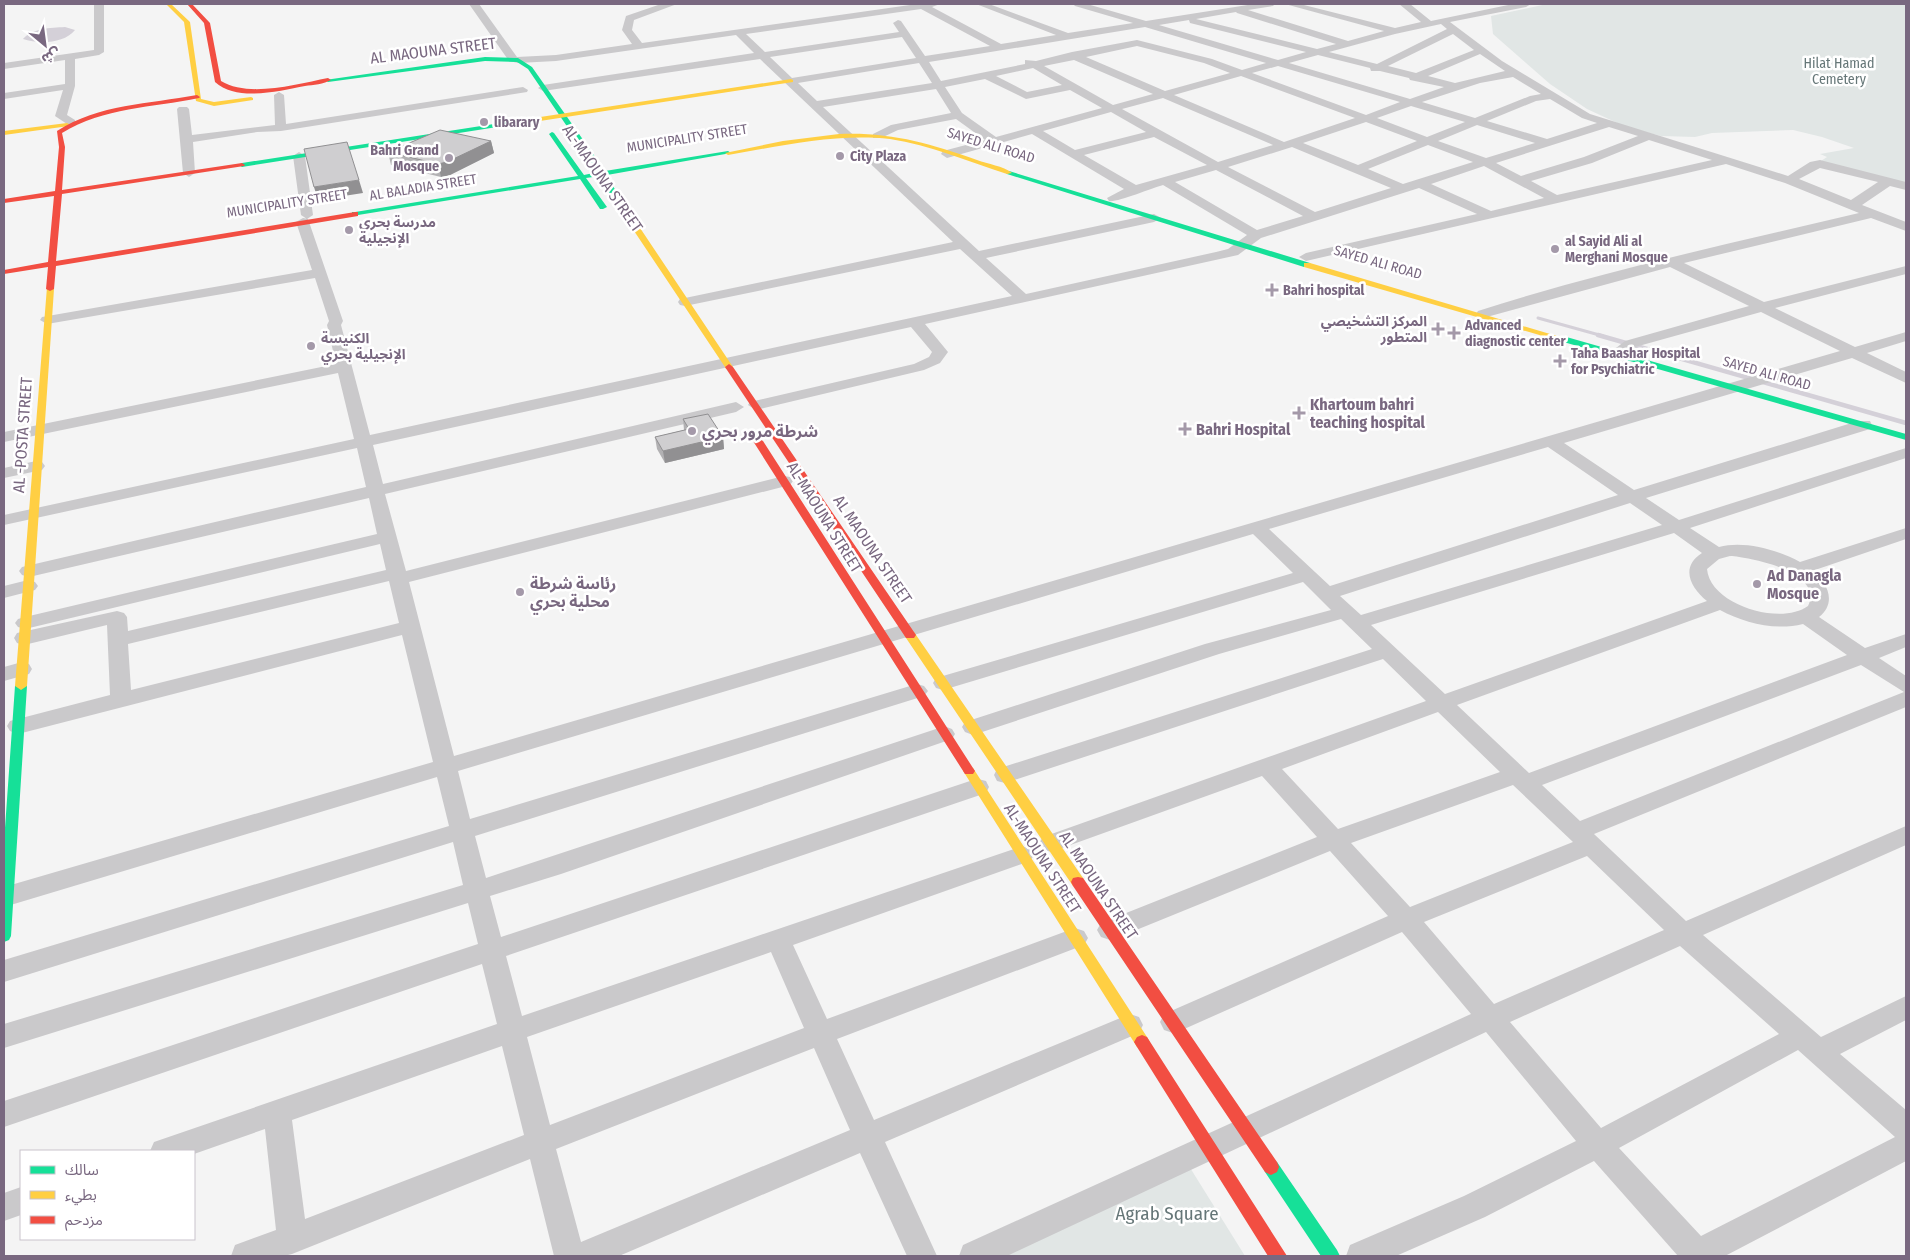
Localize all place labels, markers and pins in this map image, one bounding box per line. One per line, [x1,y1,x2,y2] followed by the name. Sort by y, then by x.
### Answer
[494,114,540,131] place label: libarary
[478,116,490,128] marker: libarary
[370,142,439,175] place label: Bahri Grand Mosque
[850,148,906,165] place label: City Plaza
[834,150,846,162] marker: City Plaza
[443,152,455,164] marker: Bahri Grand Mosque
[359,214,436,248] place label: مدرسة بحري الإنجيلية
[343,224,355,236] marker: مدرسة بحري الإنجيلية
[1565,233,1668,266] place label: al Sayid Ali al Merghani Mosque
[1549,243,1561,255] marker: al Sayid Ali al Merghani Mosque
[1283,282,1365,299] place label: Bahri hospital
[1265,283,1279,297] marker: Bahri hospital
[1321,313,1427,346] place label: المركز التشخيصي المتطور
[1464,317,1567,350] place label: Advanced diagnostic center
[1431,322,1445,336] marker: المركز التشخيصي المتطور
[1447,326,1461,340] marker: Advanced diagnostic center
[321,330,406,365] place label: الكنيسة الإنجيلية بحري
[305,340,317,352] marker: الكنيسة الإنجيلية بحري
[1571,345,1700,378] place label: Taha Baashar Hospital for Psychiatric
[1553,354,1567,368] marker: Taha Baashar Hospital for Psychiatric
[1310,395,1425,432] place label: Khartoum bahri teaching hospital
[1292,406,1306,420] marker: Khartoum bahri teaching hospital
[1196,420,1291,439] place label: Bahri Hospital
[702,422,818,445] place label: شرطة مرور بحري
[1178,422,1192,436] marker: Bahri Hospital
[686,425,698,437] marker: شرطة مرور بحري
[1766,566,1841,603] place label: Ad Danagla Mosque
[530,574,616,615] place label: رئاسة شرطة محلية بحري
[1751,578,1763,590] marker: Ad Danagla Mosque
[514,586,526,598] marker: رئاسة شرطة محلية بحري

